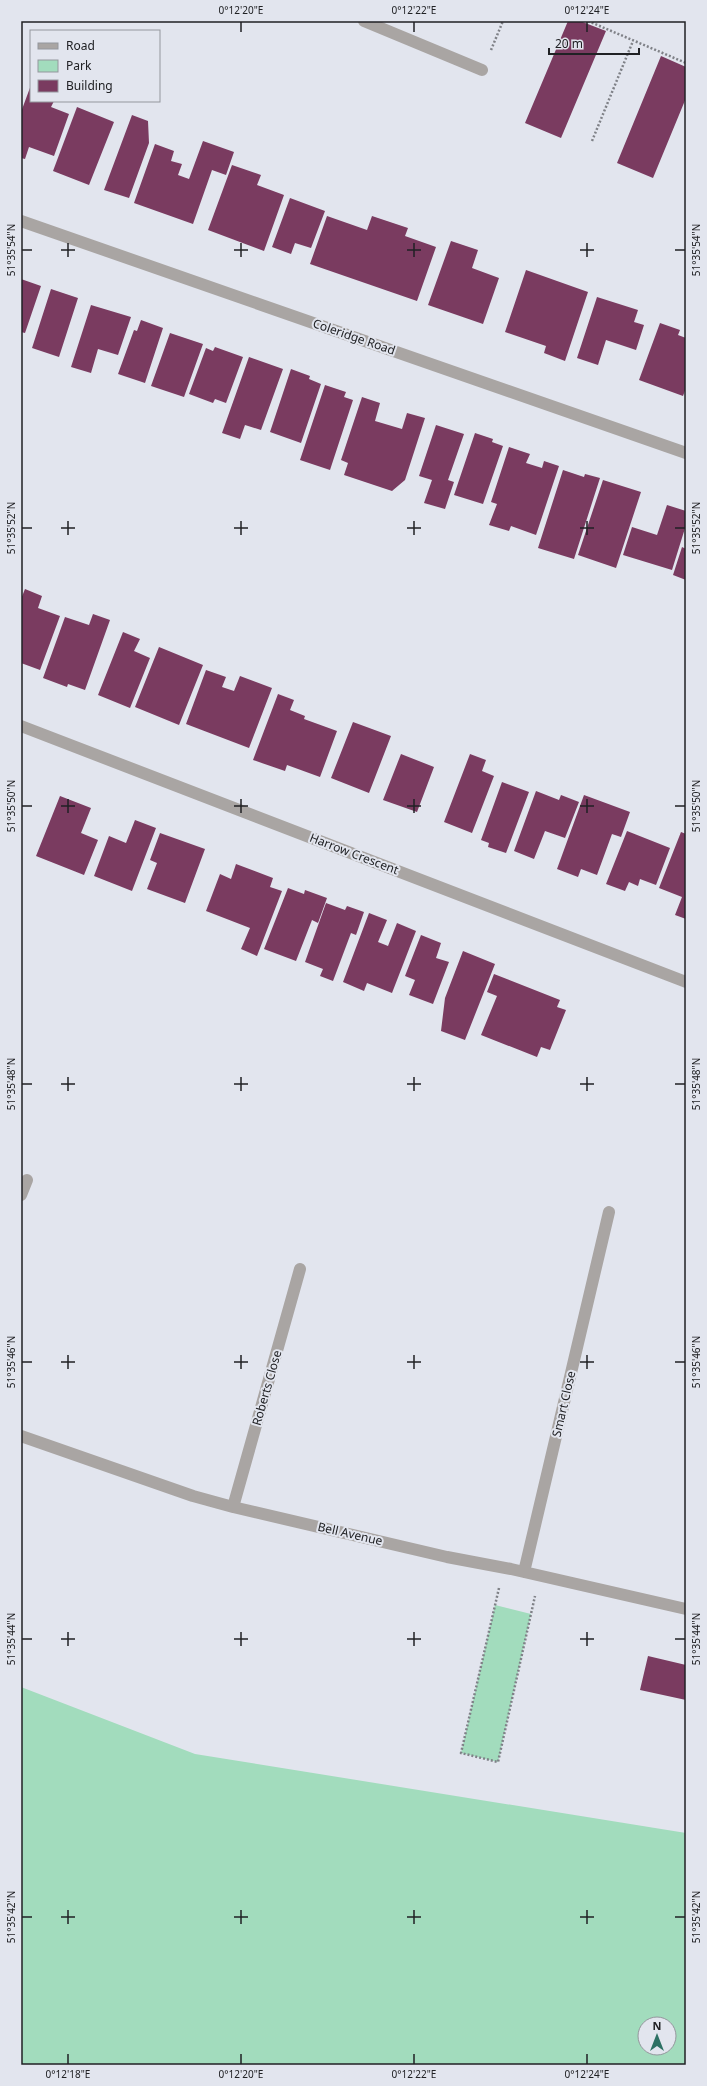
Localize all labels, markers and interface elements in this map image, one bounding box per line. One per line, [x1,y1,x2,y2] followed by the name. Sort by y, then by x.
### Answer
[219,3,263,17] text: 0°12'20"E
[392,3,436,17] text: 0°12'22"E
[565,3,609,17] text: 0°12'24"E
[30,30,160,102] legend
[549,30,639,56] scale bar
[555,35,583,52] text: 20 m
[66,37,95,54] text: Road
[66,57,92,74] text: Park
[66,77,113,94] text: Building
[4,224,18,276] text: 51°35'54"N
[689,224,703,276] text: 51°35'54"N
[311,314,398,359] street label: Coleridge Road
[4,502,18,554] text: 51°35'52"N
[689,502,703,554] text: 51°35'52"N
[4,780,18,832] text: 51°35'50"N
[689,780,703,832] text: 51°35'50"N
[307,829,402,879] street label: Harrow Crescent
[4,1058,18,1110] text: 51°35'48"N
[689,1058,703,1110] text: 51°35'48"N
[4,1336,18,1388] text: 51°35'46"N
[689,1336,703,1388] text: 51°35'46"N
[248,1348,285,1427] street label: Roberts Close
[548,1369,579,1439] street label: Smart Close
[316,1518,384,1549] street label: Bell Avenue
[4,1613,18,1665] text: 51°35'44"N
[689,1613,703,1665] text: 51°35'44"N
[4,1891,18,1943] text: 51°35'42"N
[689,1891,703,1943] text: 51°35'42"N
[637,2016,677,2056] north arrow
[653,2018,661,2033] text: N
[46,2067,90,2081] text: 0°12'18"E
[219,2067,263,2081] text: 0°12'20"E
[392,2067,436,2081] text: 0°12'22"E
[565,2067,609,2081] text: 0°12'24"E

